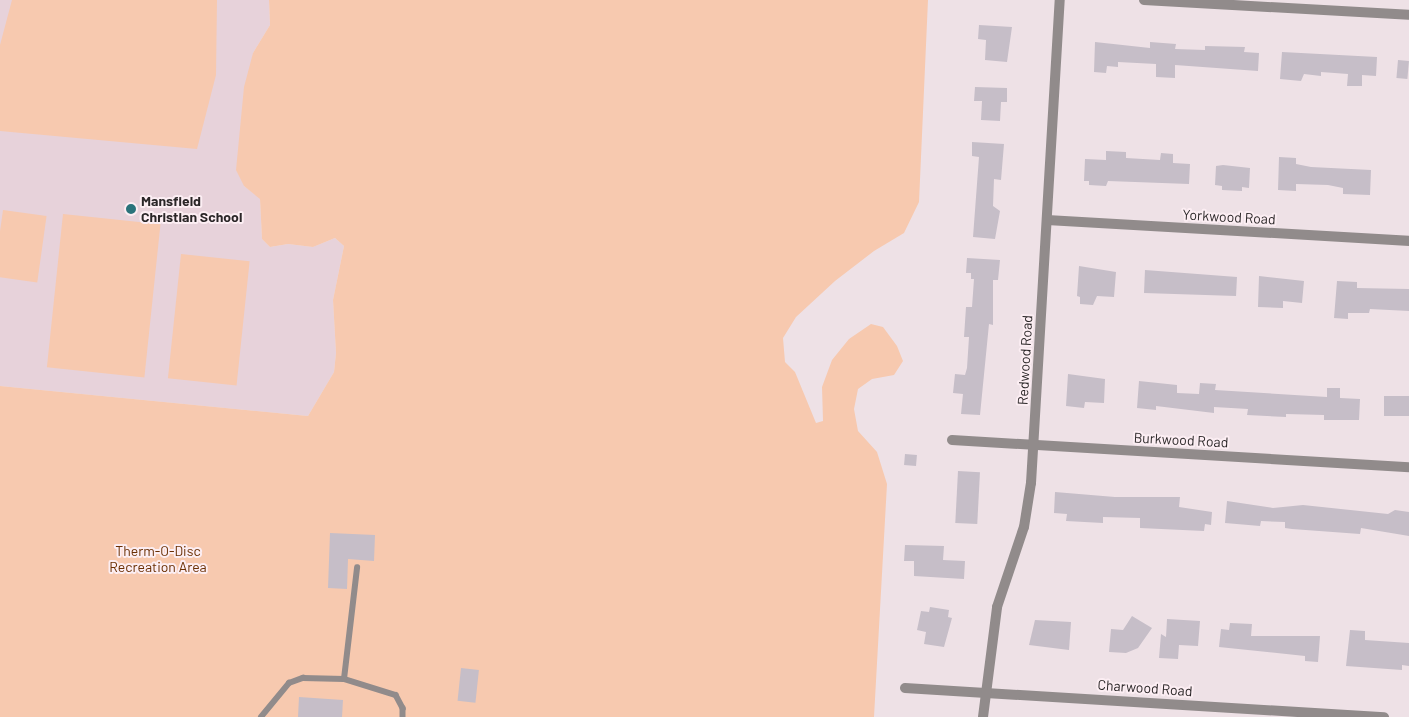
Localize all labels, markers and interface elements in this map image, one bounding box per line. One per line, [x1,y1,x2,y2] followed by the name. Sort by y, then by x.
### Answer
[141,193,242,226] place label: Mansfield Christian School
[125,203,137,215] marker: Mansfield Christian School
[1182,206,1276,228] street label: Yorkwood Road
[1014,315,1036,405] street label: Redwood Road
[1133,429,1229,451] street label: Burkwood Road
[109,543,207,576] park label: Therm-O-Disc Recreation Area
[1097,676,1193,700] street label: Charwood Road

